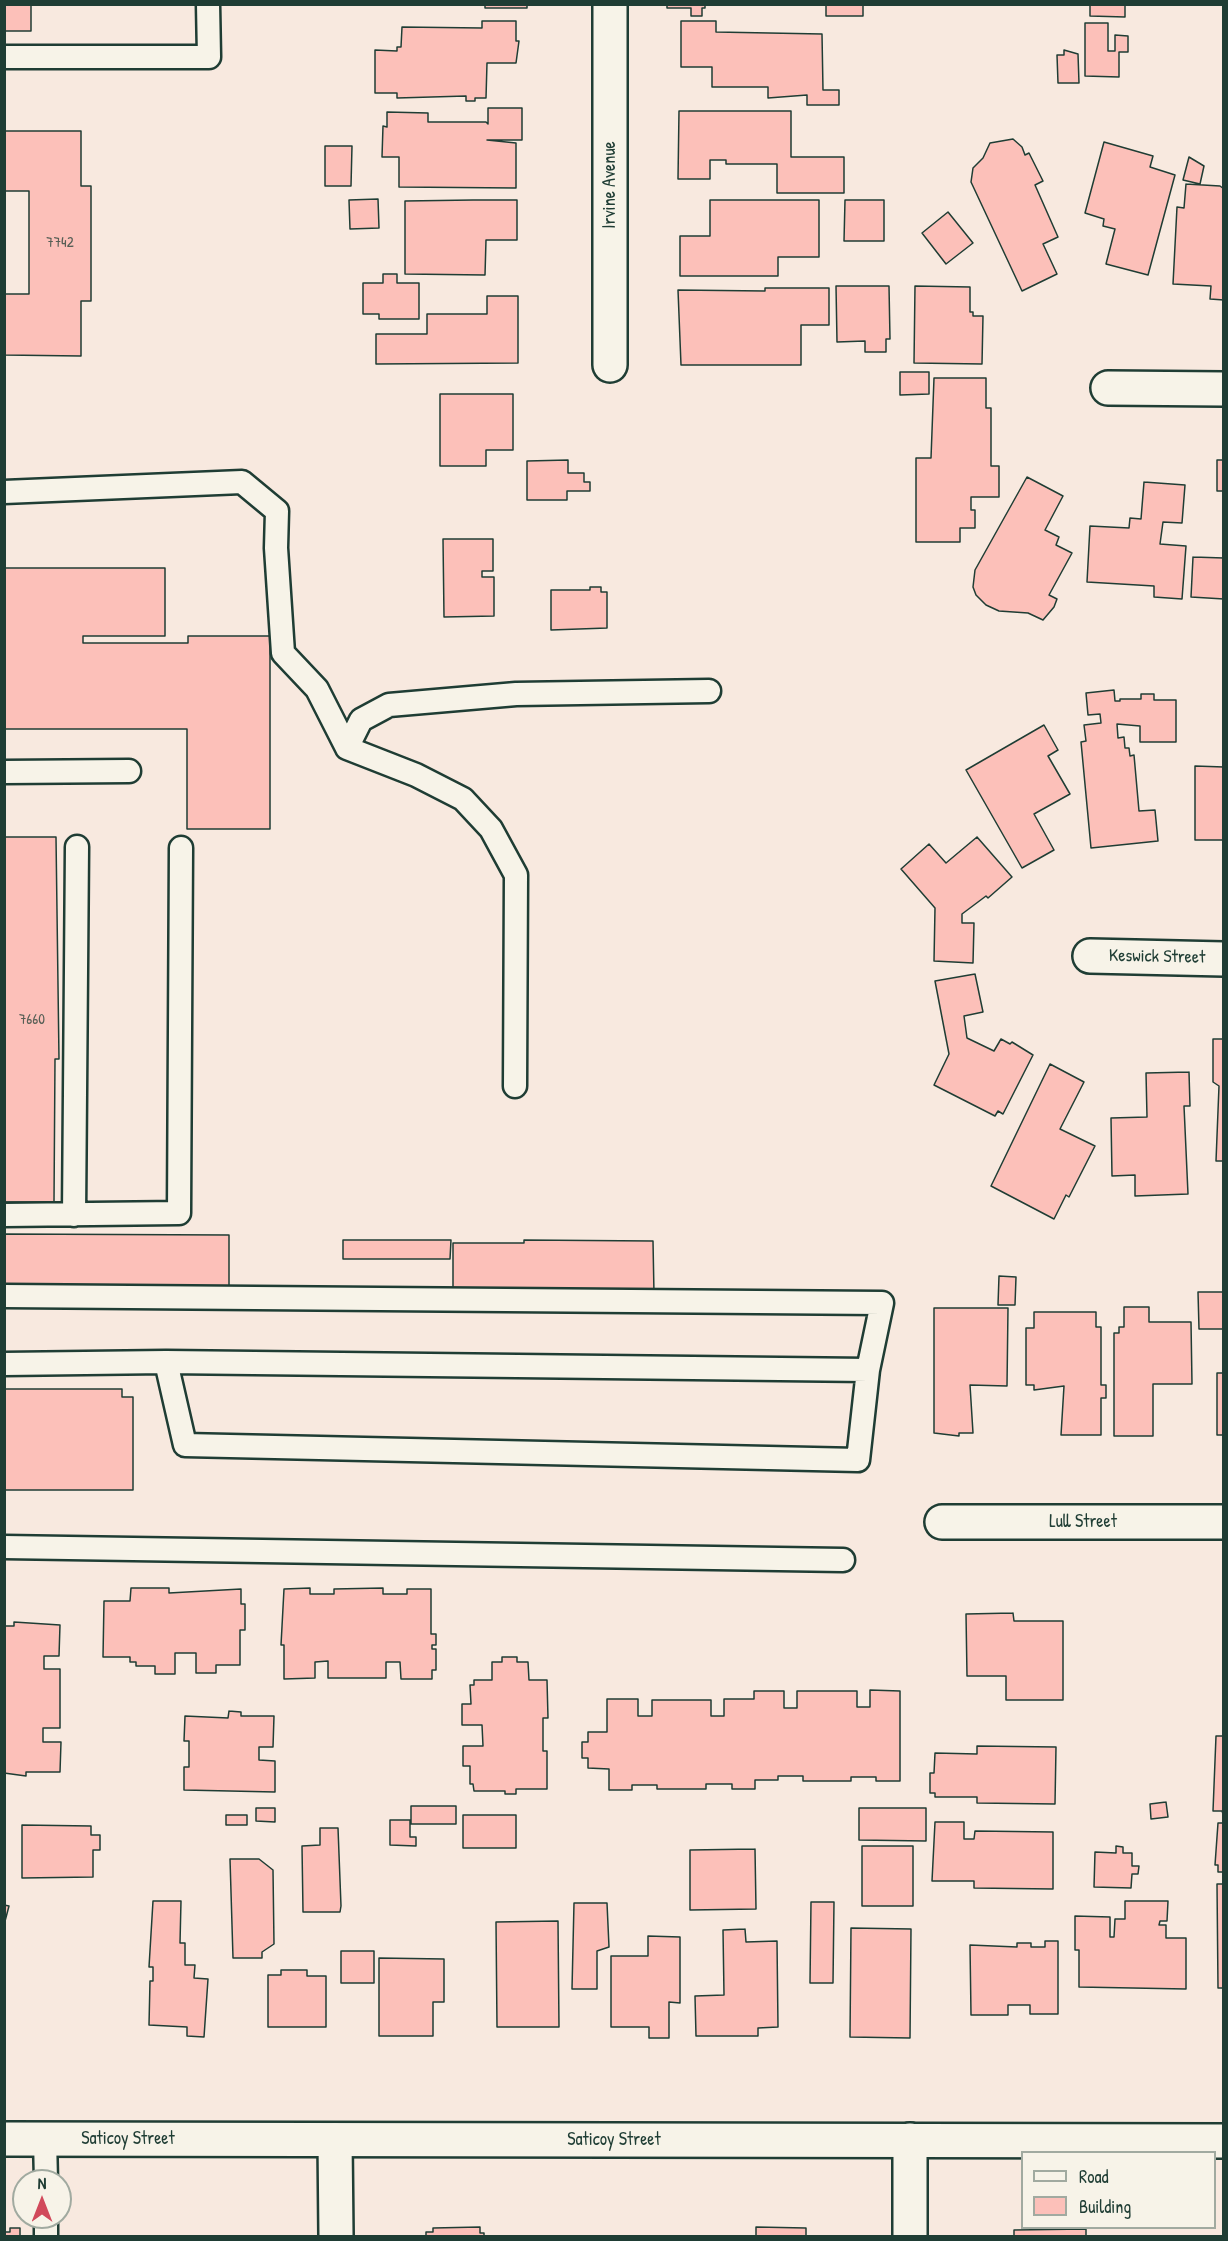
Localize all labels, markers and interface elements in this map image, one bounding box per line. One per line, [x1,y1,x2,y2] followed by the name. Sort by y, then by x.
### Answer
[599,141,621,229] street label: Irvine Avenue
[46,234,74,252] house number: 7742
[1109,945,1205,969] street label: Keswick Street
[19,1011,45,1029] house number: 7660
[1049,1511,1117,1533] street label: Lull Street
[81,2128,175,2150] street label: Saticoy Street
[567,2129,661,2151] street label: Saticoy Street
[1021,2151,1216,2229] legend
[1079,2164,1109,2189] text: Road
[12,2169,72,2229] north arrow
[38,2172,46,2194] text: N
[1079,2194,1131,2219] text: Building

